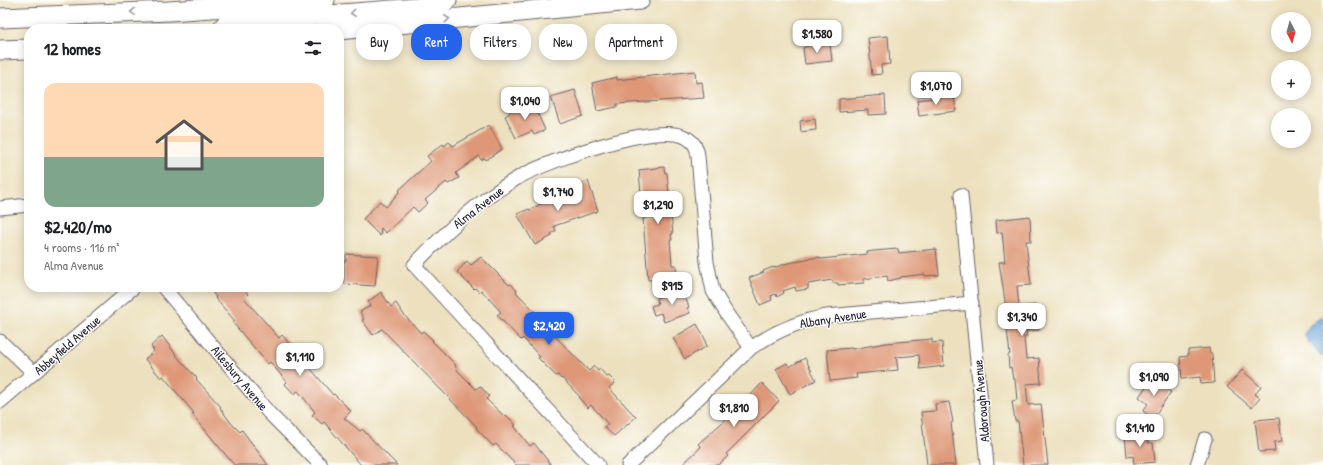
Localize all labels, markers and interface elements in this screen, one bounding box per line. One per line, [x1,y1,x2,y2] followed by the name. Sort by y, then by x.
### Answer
[130,8,136,17] one-way arrow
[350,9,356,18] one-way arrow
[1271,12,1311,52] north arrow
[1271,12,1311,148] map controls
[444,15,451,24] one-way arrow
[784,20,850,54] pin: $1,580
[356,24,403,60] chip: Buy
[411,24,462,60] chip: Rent
[470,24,531,60] chip: Filters
[539,24,587,60] chip: New
[595,24,677,60] chip: Apartment
[802,24,832,42] text: $1,580
[44,37,101,60] text: 12 homes
[302,37,324,59] icon: filters
[1271,60,1311,100] button: +
[903,72,969,106] pin: $1,070
[920,76,952,94] text: $1,070
[492,87,558,121] pin: $1,040
[510,91,540,109] text: $1,040
[1271,108,1311,148] button: −
[148,109,220,181] icon: home
[525,178,591,212] pin: $1,740
[449,182,507,232] street label: Alma Avenue
[542,182,574,200] text: $1,740
[625,191,691,225] pin: $1,290
[643,195,673,213] text: $1,290
[44,215,112,238] text: $2,420/mo
[44,238,119,256] text: 4 rooms · 116 m²
[44,256,104,274] text: Alma Avenue
[648,272,696,306] pin: $915
[661,276,683,294] text: $915
[989,303,1055,337] pin: $1,340
[798,304,868,332] street label: Albany Avenue
[1007,307,1037,325] text: $1,340
[30,311,104,379] street label: Abbeyfield Avenue
[516,312,582,346] pin: $2,420
[533,316,565,334] text: $2,420
[207,342,273,414] street label: Ailesbury Avenue
[267,343,333,377] pin: $1,110
[285,347,315,365] text: $1,110
[968,359,994,443] street label: Aldorough Avenue
[1121,363,1187,397] pin: $1,090
[1139,367,1169,385] text: $1,090
[701,394,767,428] pin: $1,810
[719,398,749,416] text: $1,810
[1107,414,1173,448] pin: $1,410
[1125,418,1155,436] text: $1,410

